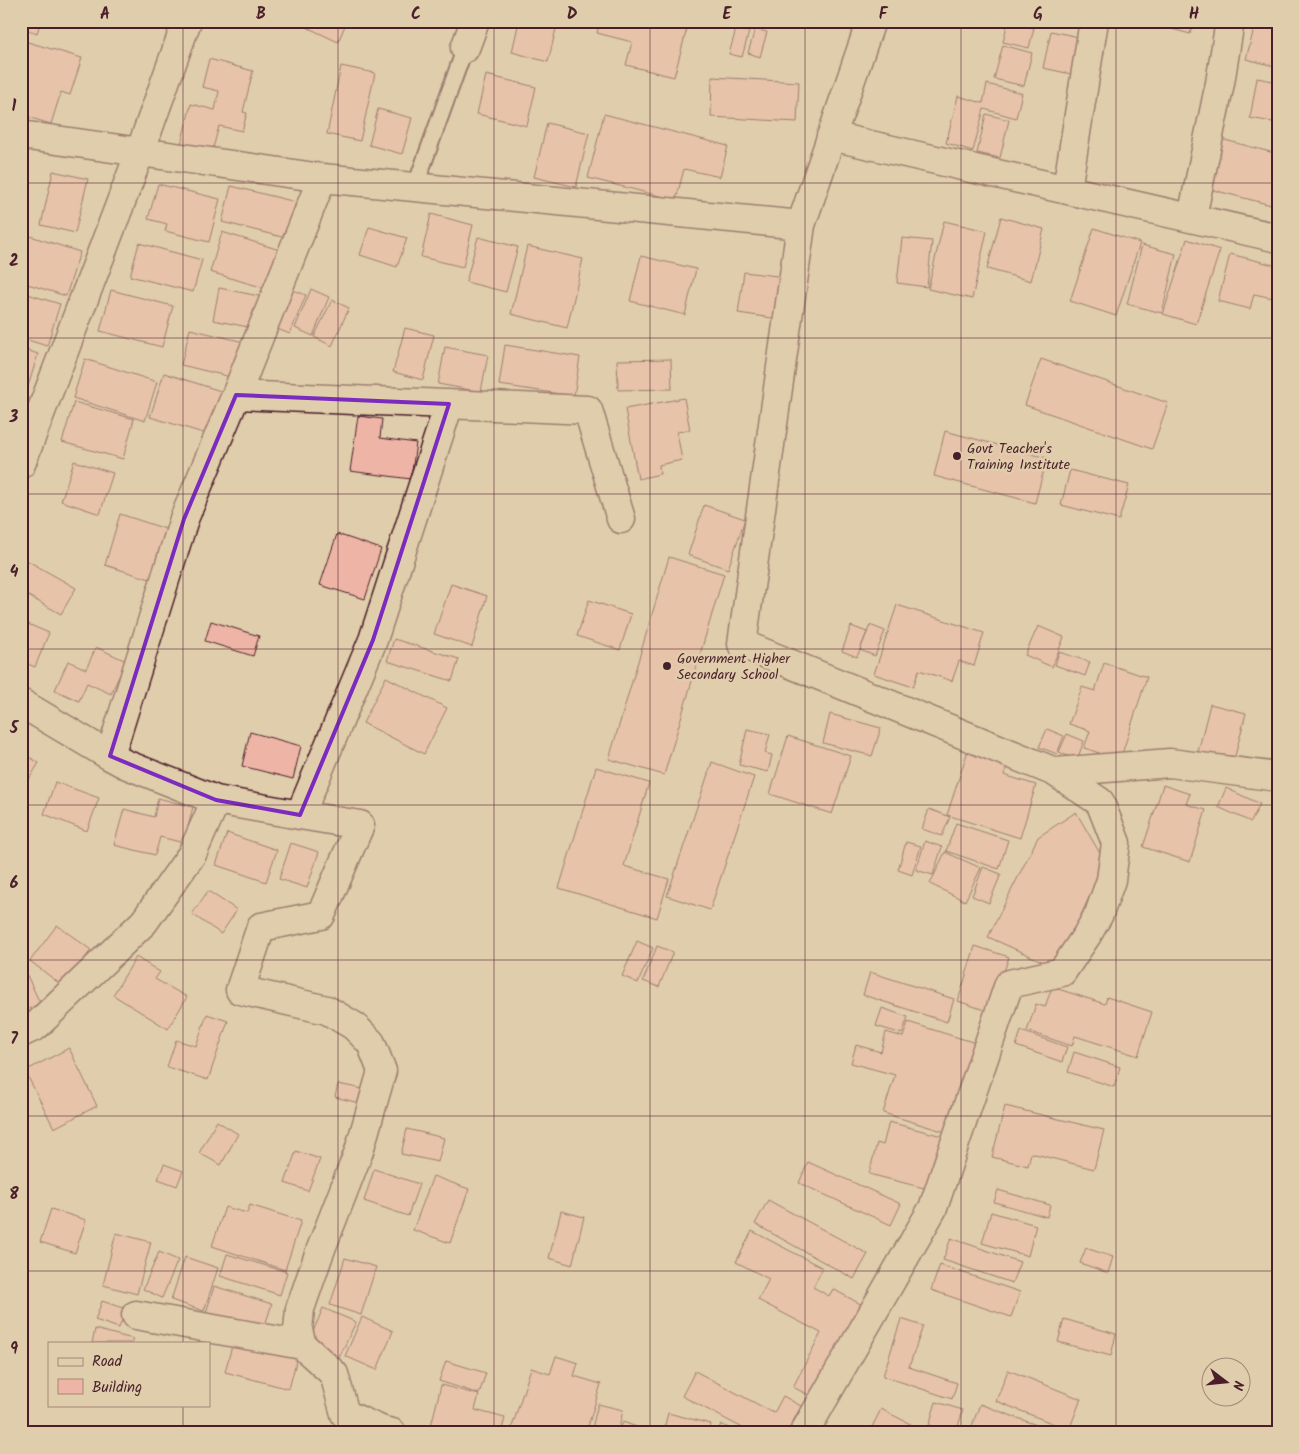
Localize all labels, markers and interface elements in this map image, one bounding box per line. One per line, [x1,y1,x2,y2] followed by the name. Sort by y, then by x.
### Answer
[100,2,110,27] text: A
[256,2,266,27] text: B
[411,2,421,27] text: C
[567,2,578,27] text: D
[723,2,733,27] text: E
[879,2,889,27] text: F
[1033,2,1043,27] text: G
[1189,2,1199,27] text: H
[12,94,17,119] text: 1
[9,249,19,274] text: 2
[9,405,19,430] text: 3
[967,438,1071,476] place label: Govt Teacher's Training Institute
[951,450,963,462] marker: Govt Teacher's Training Institute
[10,560,19,585] text: 4
[677,648,791,686] place label: Government Higher Secondary School
[661,660,673,672] marker: Government Higher Secondary School
[9,716,20,741] text: 5
[10,871,19,896] text: 6
[10,1027,18,1052] text: 7
[9,1182,19,1207] text: 8
[10,1337,18,1362] text: 9
[48,1342,210,1406] legend
[92,1350,123,1374] text: Road
[1202,1356,1252,1406] north arrow
[92,1376,142,1400] text: Building
[1226,1378,1249,1393] text: N

